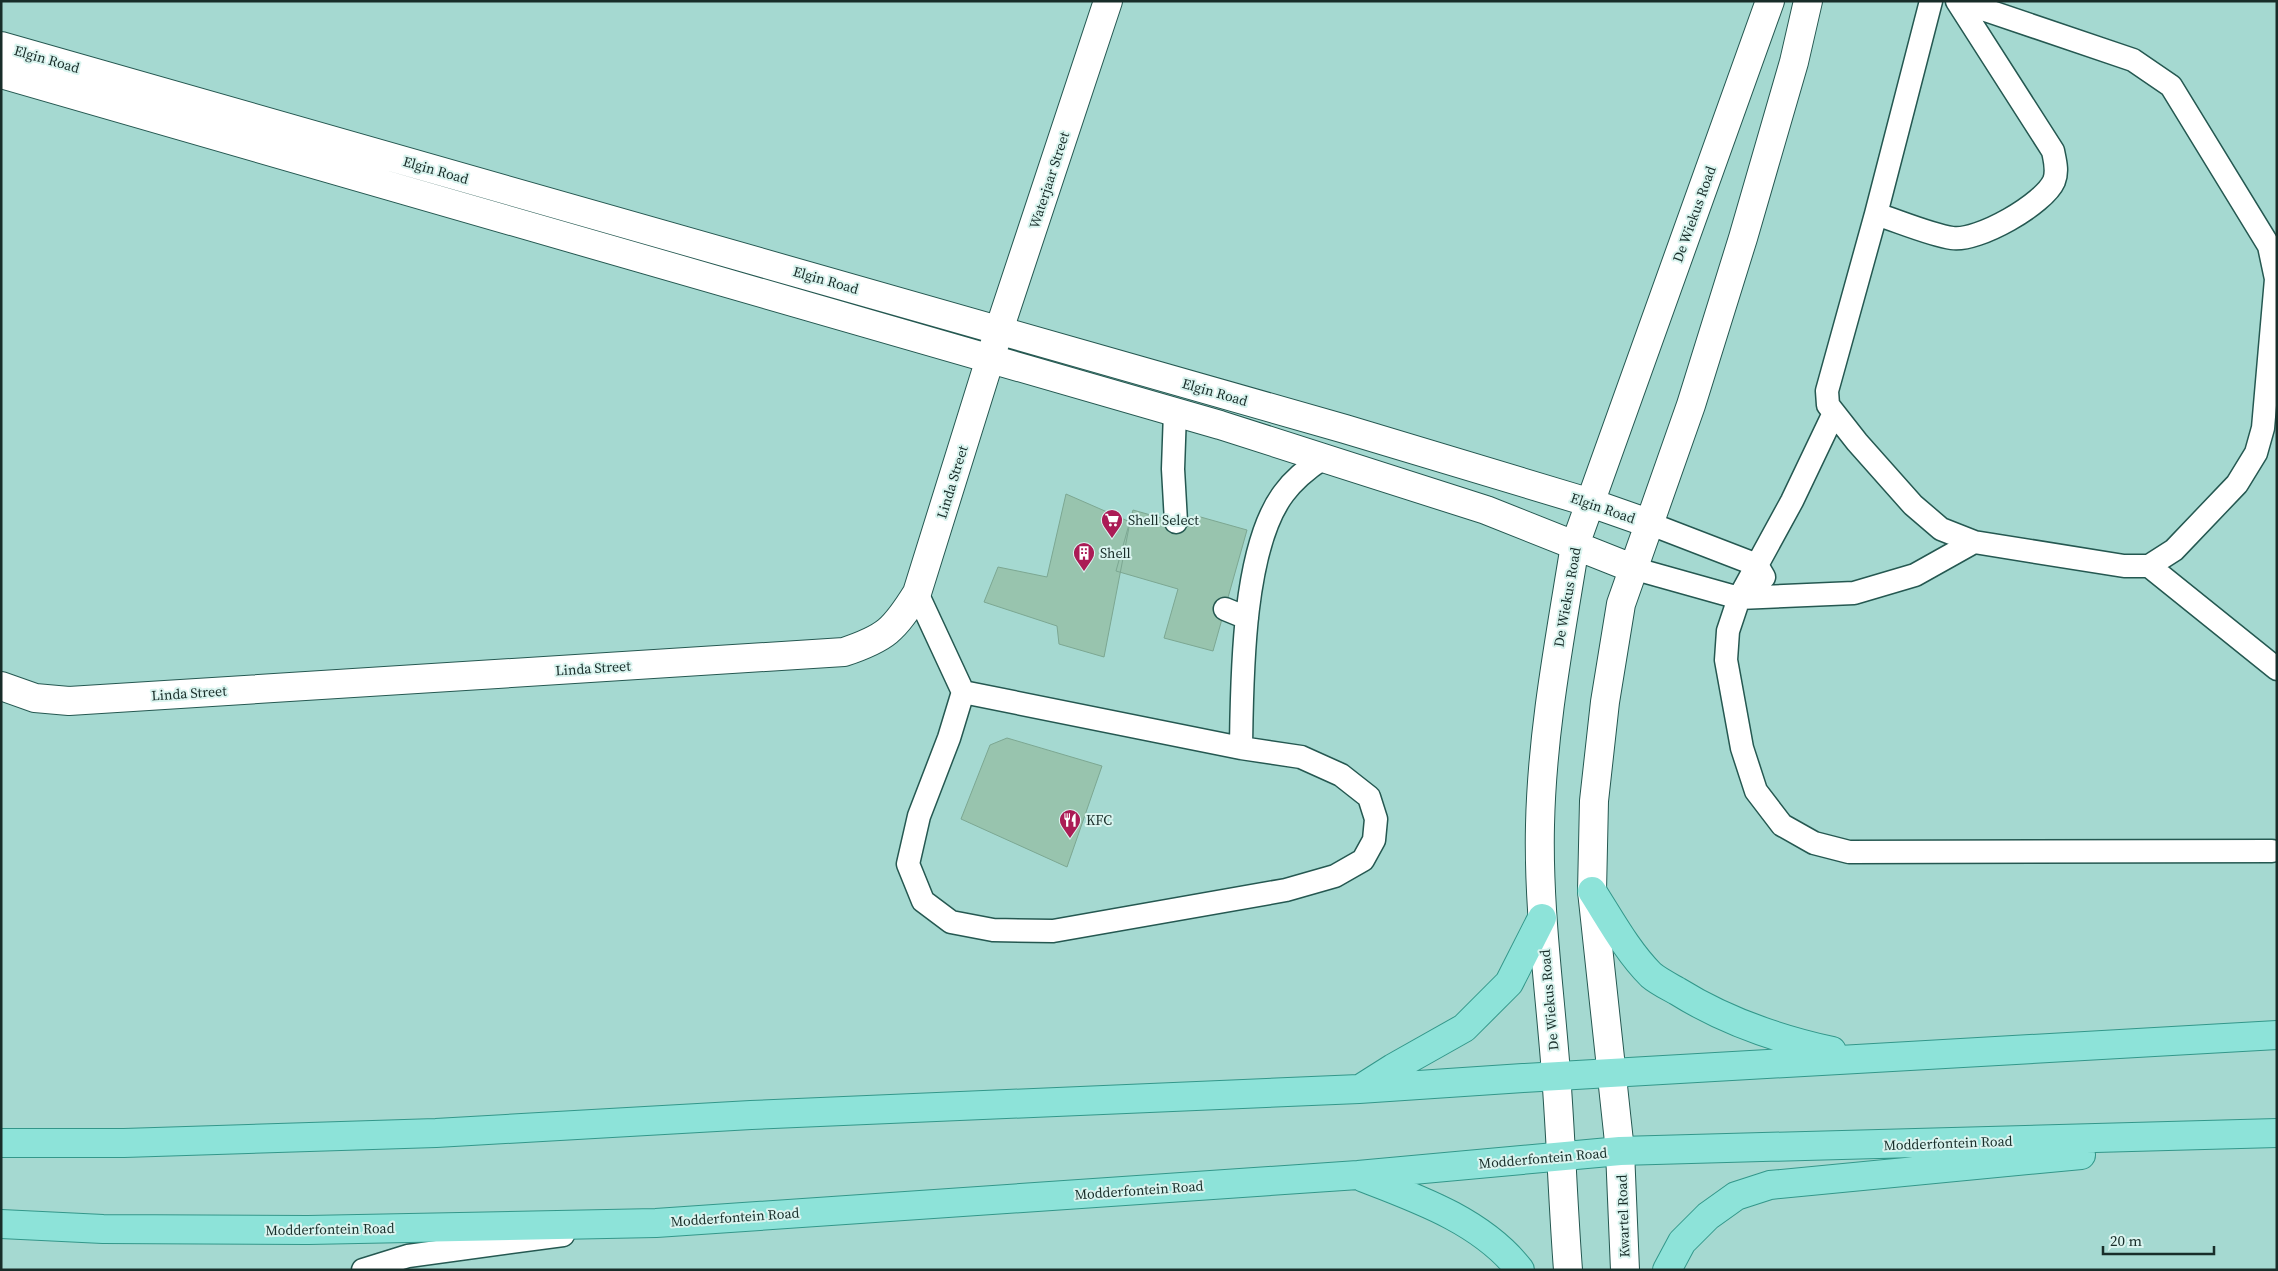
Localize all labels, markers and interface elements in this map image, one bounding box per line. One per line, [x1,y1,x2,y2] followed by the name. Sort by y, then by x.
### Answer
[12,40,82,78] street label: Elgin Road
[1024,129,1074,231] street label: Waterjaar Street
[401,151,471,189] street label: Elgin Road
[1667,163,1721,265] street label: De Wiekus Road
[791,261,861,299] street label: Elgin Road
[1180,373,1250,411] street label: Elgin Road
[931,443,973,521] street label: Linda Street
[1568,488,1638,528] street label: Elgin Road
[1100,508,1124,539] supermarket icon: Shell Select
[1128,510,1199,530] place label: Shell Select
[1072,541,1096,572] building icon: Shell
[1100,543,1131,563] place label: Shell
[1548,545,1586,649] street label: De Wiekus Road
[555,655,632,681] street label: Linda Street
[151,680,228,706] street label: Linda Street
[1058,808,1082,839] restaurant icon: KFC
[1086,810,1112,830] place label: KFC
[1535,949,1563,1051] street label: De Wiekus Road
[1883,1131,2013,1155] street label: Modderfontein Road
[1478,1142,1608,1174] street label: Modderfontein Road
[1612,1174,1634,1258] street label: Kwartel Road
[1074,1176,1204,1204] street label: Modderfontein Road
[670,1203,800,1231] street label: Modderfontein Road
[265,1218,395,1240] street label: Modderfontein Road
[2103,1224,2214,1256] scale bar
[2110,1230,2142,1251] text: 20 m

